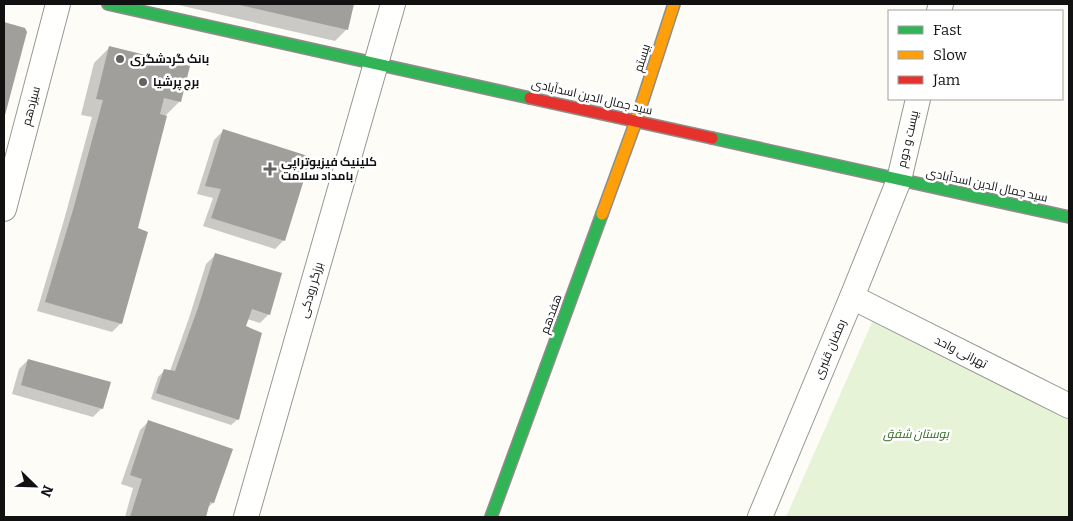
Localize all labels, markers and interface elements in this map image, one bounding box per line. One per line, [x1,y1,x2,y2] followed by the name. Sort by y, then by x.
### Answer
[888,10,1063,100] legend
[933,21,962,39] text: Fast
[631,42,654,74] street label: بیستم
[933,46,968,64] text: Slow
[130,52,209,67] place label: بانک گردشگری
[114,53,126,65] marker: بانک گردشگری
[932,71,961,89] text: Jam
[153,75,199,91] place label: برج پرشیا
[137,76,149,88] marker: برج پرشیا
[530,76,654,118] street label: سید جمال الدین اسدآبادی
[19,85,44,128] street label: سیزدهم
[895,109,922,169] street label: بیست و دوم
[281,155,377,183] place label: کلینیک فیزیوتراپی بامداد سلامت
[263,162,277,176] marker: کلینیک فیزیوتراپی بامداد سلامت
[925,165,1049,205] street label: سید جمال الدین اسدآبادی
[296,260,326,320] street label: برزگر رودکی
[537,292,566,336] street label: هفدهم
[811,317,849,381] street label: رمضان قنبری
[932,333,990,372] street label: تهرانی واحد
[883,427,950,442] park label: بوستان شفق
[10,461,60,511] north arrow
[36,483,56,499] text: N

